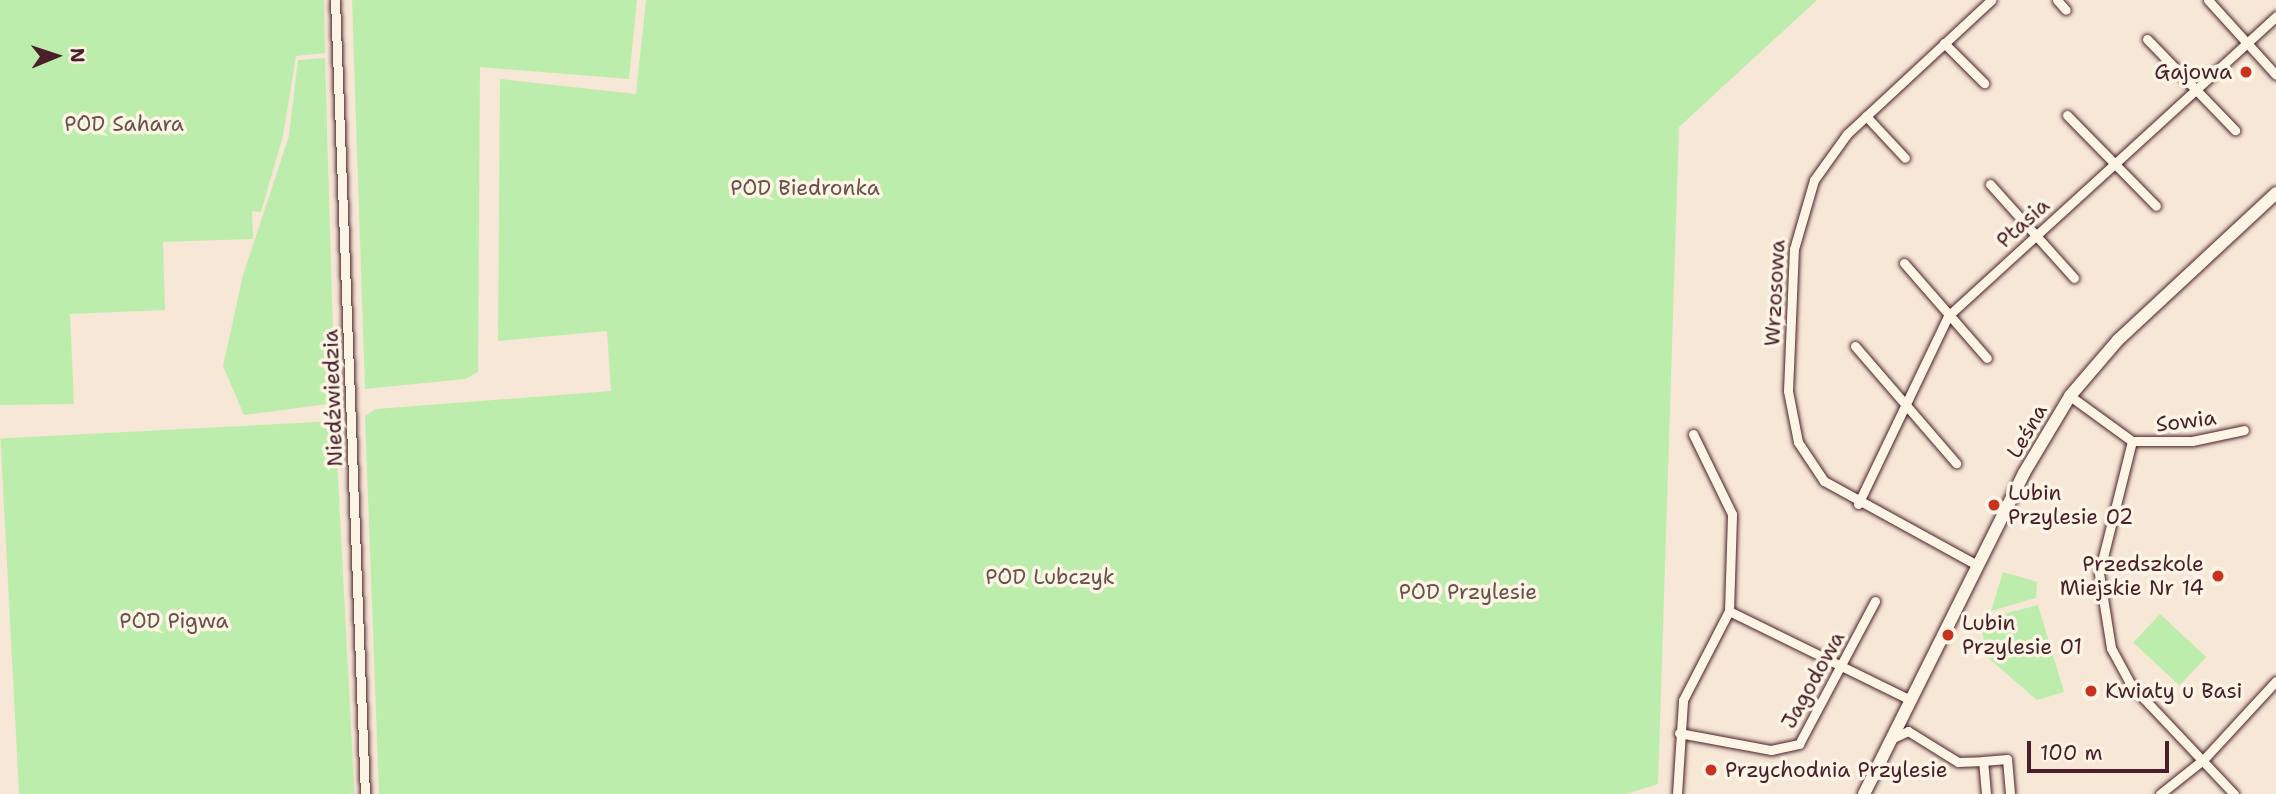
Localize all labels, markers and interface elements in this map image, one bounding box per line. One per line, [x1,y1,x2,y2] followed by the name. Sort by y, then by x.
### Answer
[21,21,91,91] north arrow
[65,47,90,63] text: N
[2154,59,2232,85] place label: Gajowa
[2238,64,2254,80] marker: Gajowa
[64,111,184,137] park label: POD Sahara
[730,175,880,201] park label: POD Biedronka
[1991,193,2055,253] street label: Ptasia
[1760,239,1790,347] street label: Wrzosowa
[318,329,348,467] street label: Niedźwiedzia
[2001,399,2053,463] street label: Leśna
[2154,405,2218,437] street label: Sowia
[2008,480,2134,530] place label: Lubin Przylesie 02
[1986,497,2002,513] marker: Lubin Przylesie 02
[2060,551,2204,601] place label: Przedszkole Miejskie Nr 14
[985,564,1115,590] park label: POD Lubczyk
[2210,568,2226,584] marker: Przedszkole Miejskie Nr 14
[1399,579,1537,605] park label: POD Przylesie
[119,608,229,634] park label: POD Pigwa
[1962,610,2082,660] place label: Lubin Przylesie 01
[1776,627,1850,733] street label: Jagodowa
[1940,627,1956,643] marker: Lubin Przylesie 01
[2105,678,2242,704] place label: Kwiaty u Basi
[2083,683,2099,699] marker: Kwiaty u Basi
[2031,728,2173,772] scale bar
[2040,739,2103,767] text: 100 m
[1725,757,1948,783] place label: Przychodnia Przylesie
[1703,762,1719,778] marker: Przychodnia Przylesie

